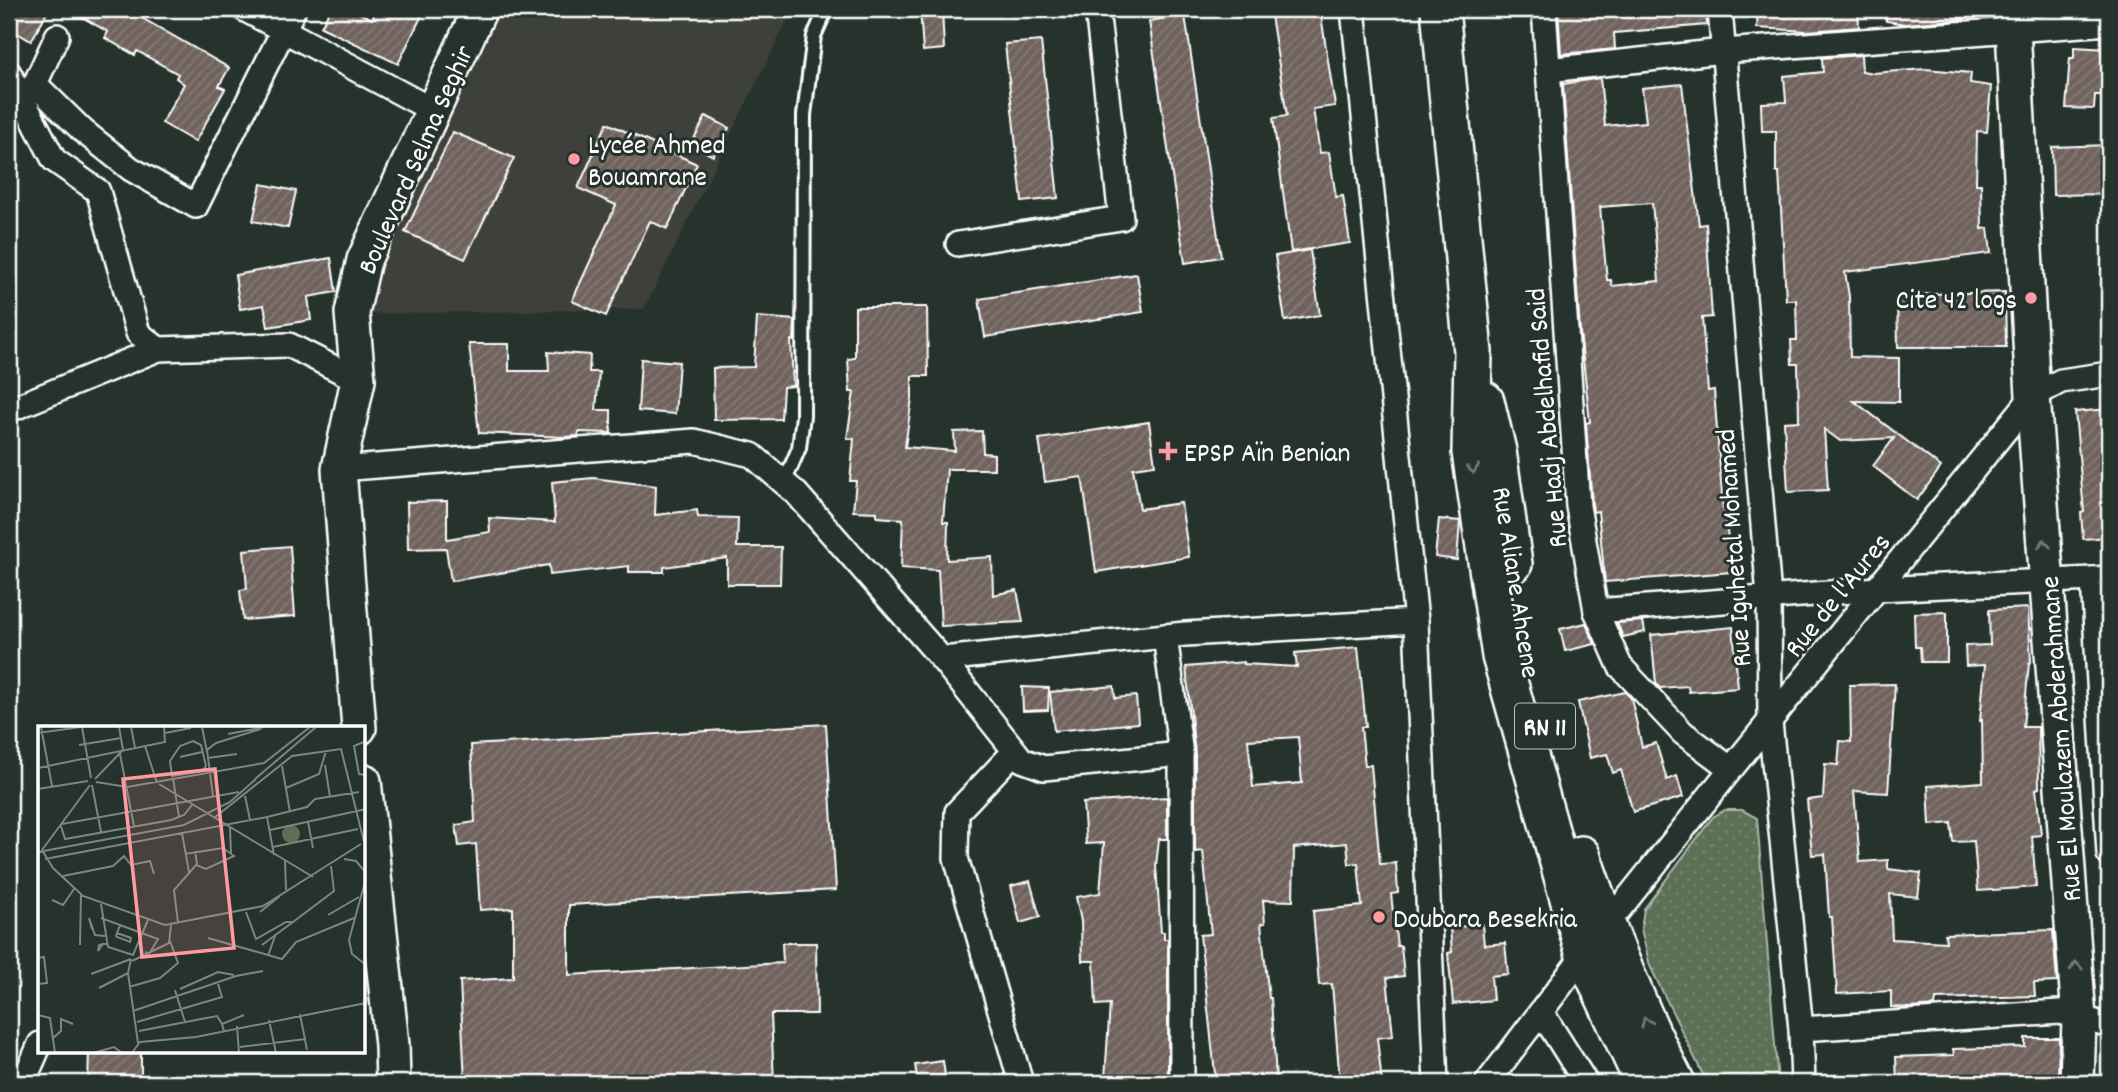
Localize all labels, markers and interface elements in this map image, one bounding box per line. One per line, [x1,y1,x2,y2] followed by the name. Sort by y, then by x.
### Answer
[350,40,487,282] street label: Boulevard Selma Seghir
[588,128,726,200] place label: Lycée Ahmed Bouamrane
[566,151,582,167] marker: Lycée Ahmed Bouamrane
[1896,283,2017,323] place label: Cite 42 logs
[1519,286,1581,549] street label: Rue Hadj Abdelhafid Said
[2023,290,2039,306] marker: Cite 42 logs
[1709,427,1765,668] street label: Rue Iguhetal Mohamed
[1184,436,1350,476] place label: EPSP Aïn Benian
[1158,441,1178,461] marker: EPSP Aïn Benian
[1466,463,1481,475] one-way arrow
[1478,484,1548,681] street label: Rue Aliane Ahcene
[1777,526,1903,668] street label: Rue de l'Aures
[2037,538,2052,549] one-way arrow
[2033,574,2095,903] street label: Rue El Moulazem Abderahmane
[1515,704,1575,748] road number: RN 11
[38,726,366,1054] inset map
[1393,902,1578,942] place label: Doubara Besekria
[1371,909,1387,925] marker: Doubara Besekria
[2068,960,2083,971] one-way arrow
[1640,1017,1654,1029] one-way arrow

